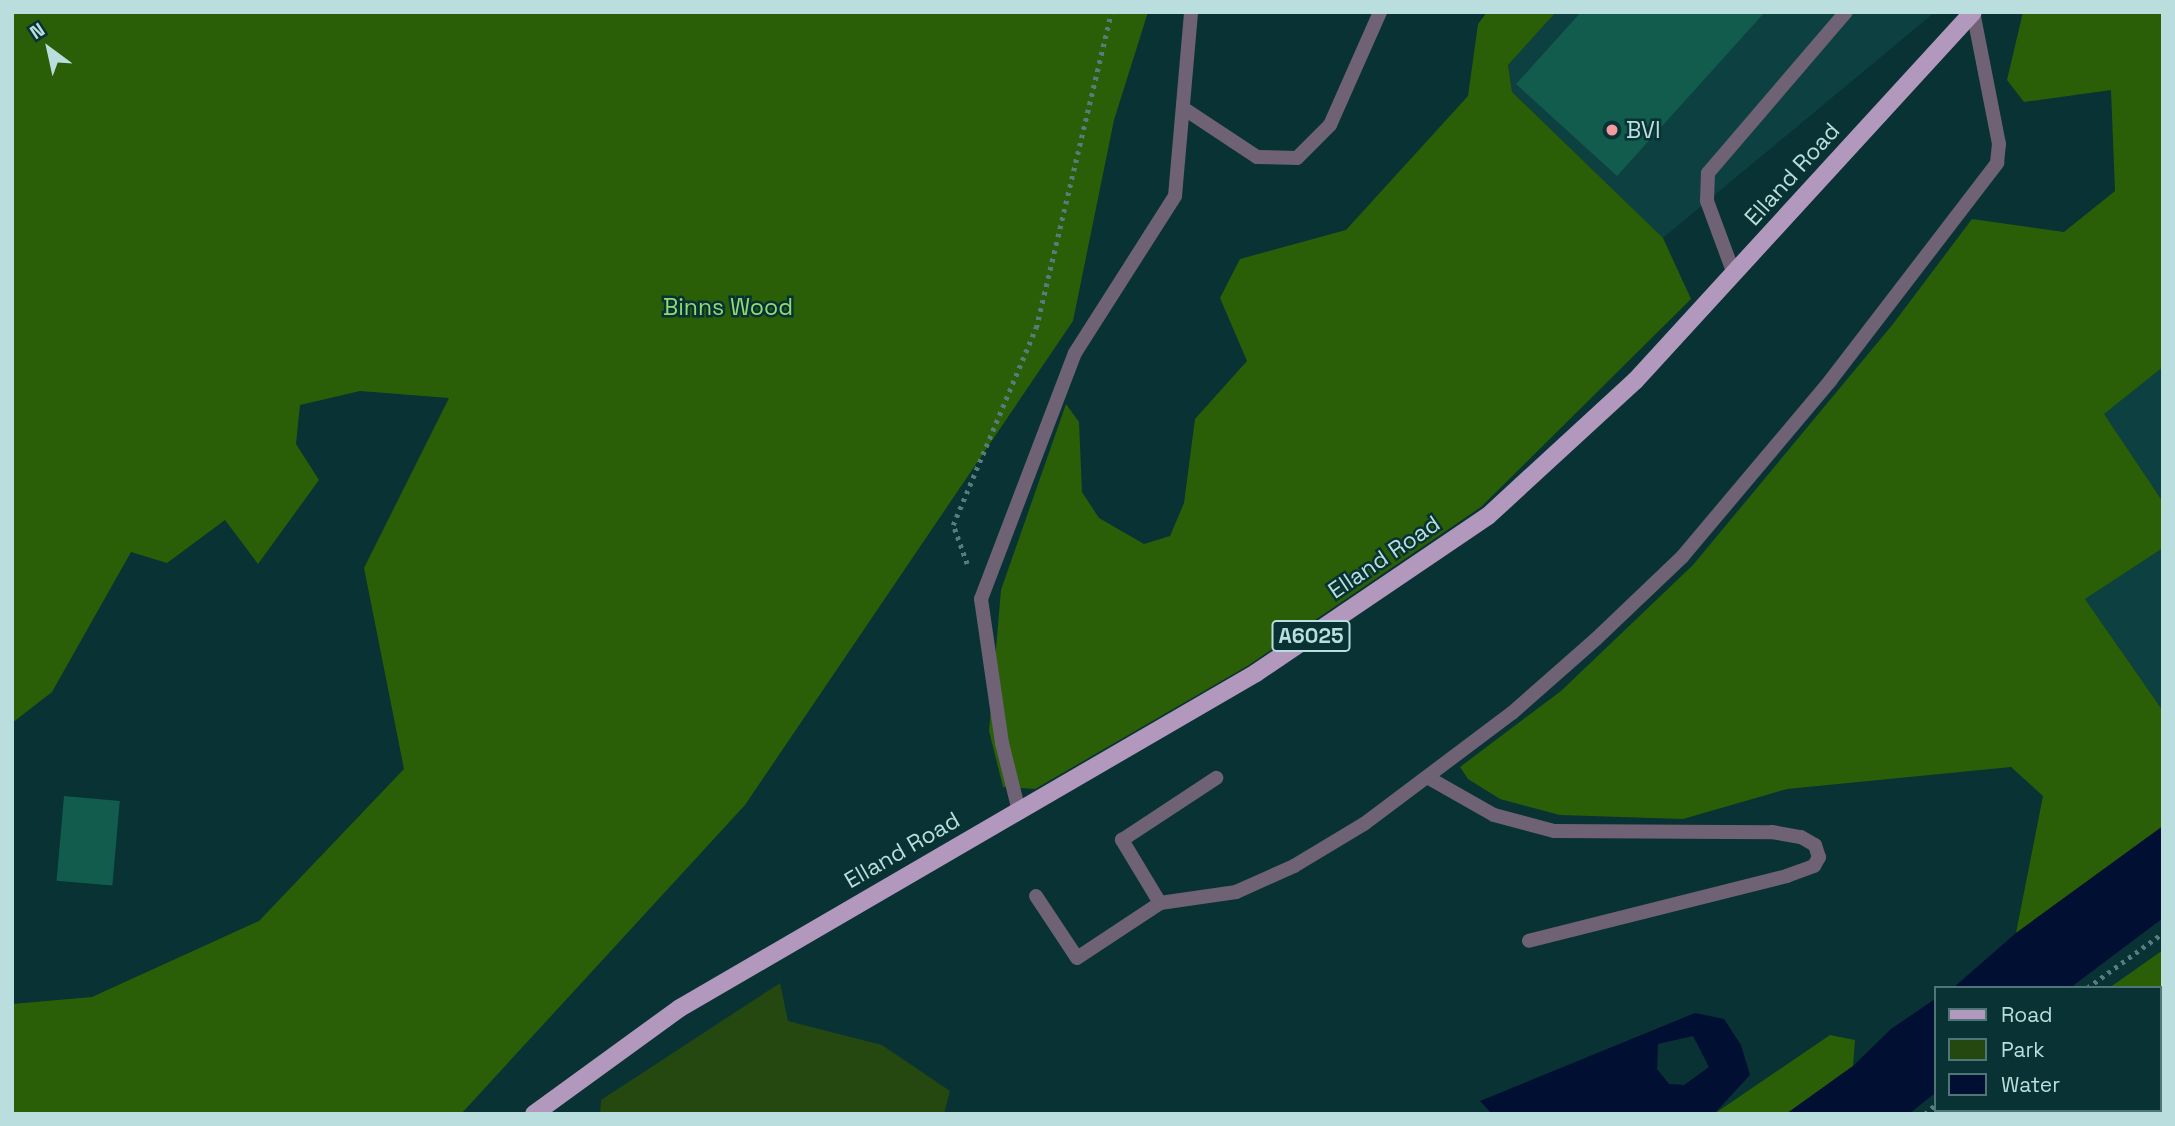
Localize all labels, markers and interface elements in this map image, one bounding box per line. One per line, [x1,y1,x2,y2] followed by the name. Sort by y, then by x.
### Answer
[14,14,84,84] north arrow
[25,17,49,45] text: N
[1626,116,1661,144] place label: BVI
[1739,117,1845,231] street label: Elland Road
[1604,122,1620,138] marker: BVI
[663,293,793,321] park label: Binns Wood
[1323,510,1445,604] street label: Elland Road
[1271,618,1351,654] road number: A6025
[839,806,965,894] street label: Elland Road
[1934,986,2161,1112] legend
[2001,1001,2053,1028] text: Road
[2001,1036,2045,1063] text: Park
[2001,1071,2060,1098] text: Water

